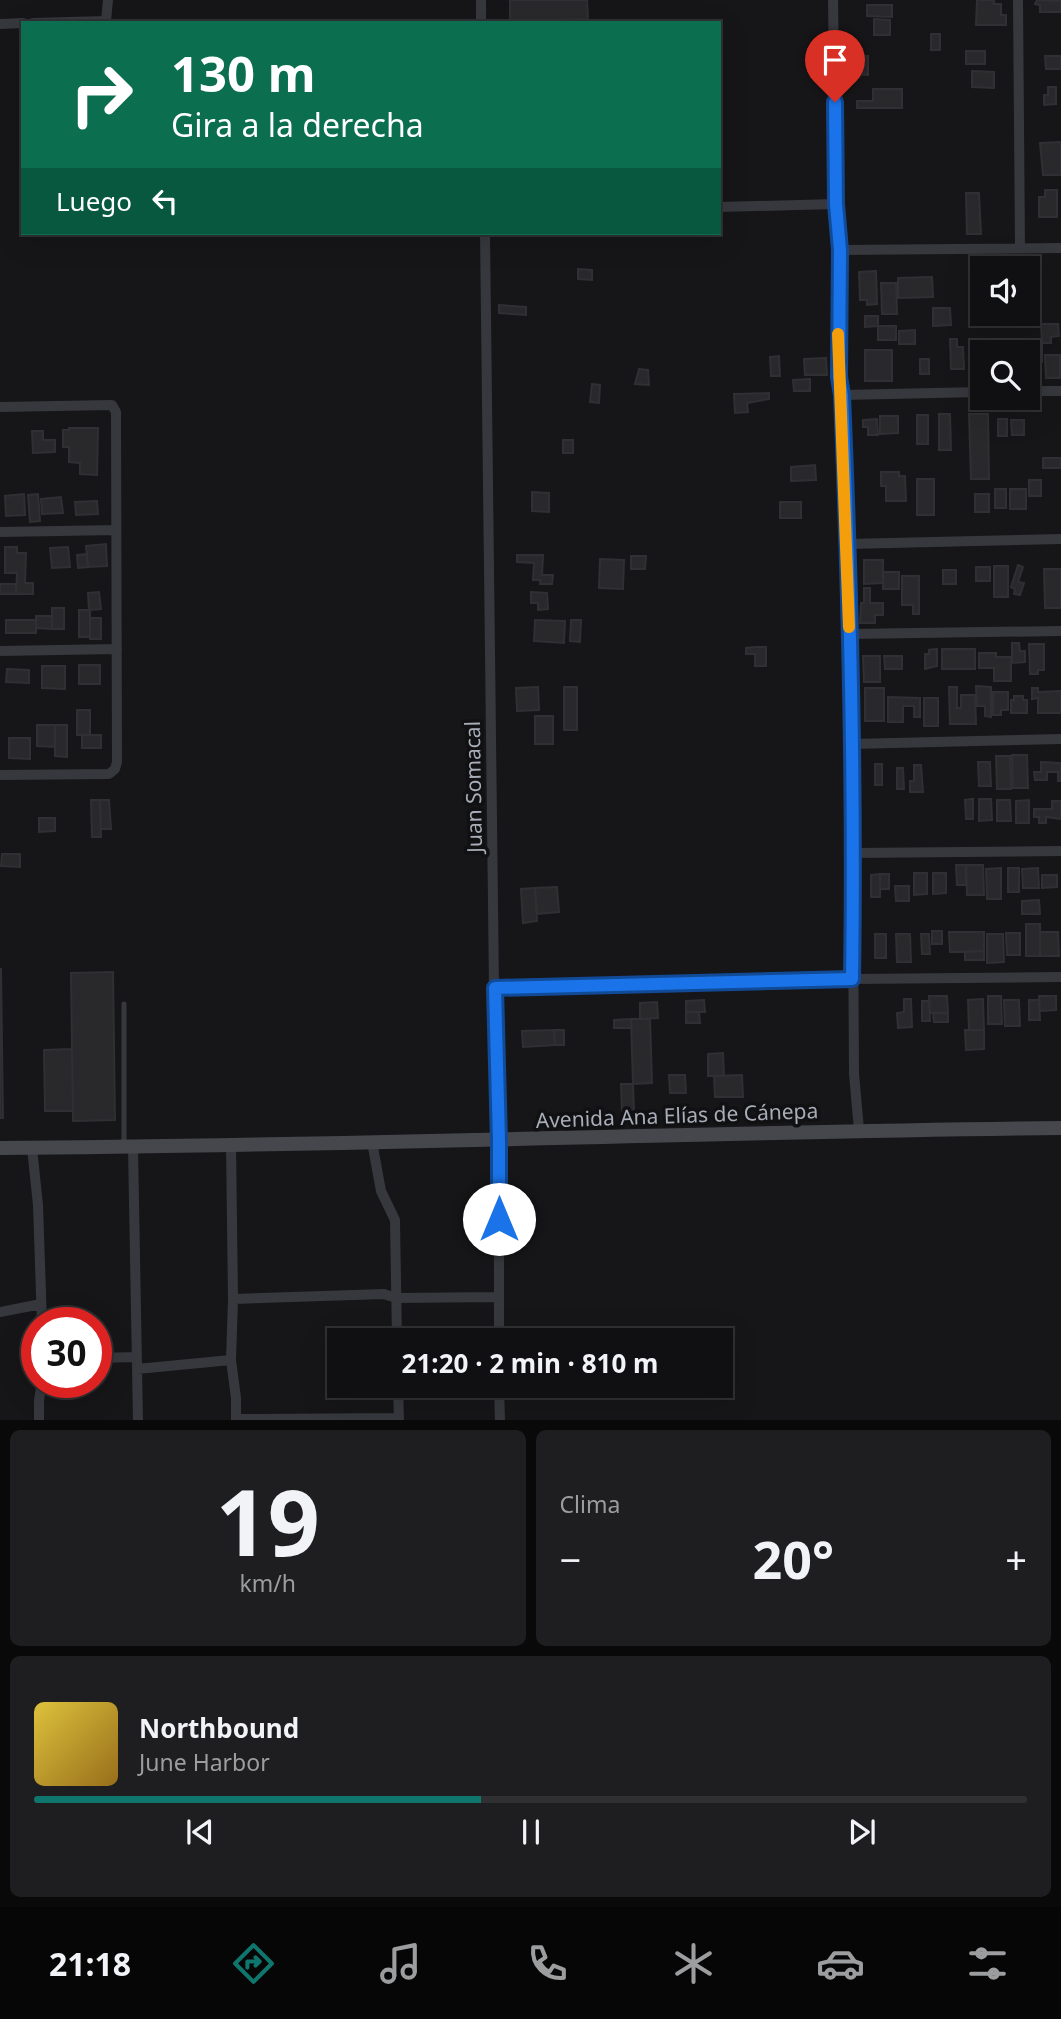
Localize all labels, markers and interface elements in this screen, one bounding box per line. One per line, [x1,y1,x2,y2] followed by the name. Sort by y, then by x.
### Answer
[805,30,865,102] pin
[171,40,316,106] text: 130 m
[816,41,854,79] icon: arrive
[56,49,147,140] icon: right
[171,103,424,146] text: Gira a la derecha
[146,182,184,220] icon: left
[56,183,132,219] text: Luego
[970,256,1040,410] map controls
[970,256,1040,326] button: sound
[970,340,1040,410] button: search
[458,721,488,855] street label: Juan Somacal
[535,1096,819,1134] street label: Avenida Ana Elías de Cánepa
[462,1182,536,1256] position arrow
[21,1307,112,1398] speed limit sign: 30
[402,1345,658,1381] text: 21:20 · 2 min · 810 m
[216,1459,320,1583] text: 19
[560,1488,620,1520] text: Clima
[752,1523,834,1594] text: 20°
[560,1533,581,1585] text: −
[1005,1533,1027,1585] text: +
[239,1567,296,1599] text: km/h
[139,1710,299,1746] text: Northbound
[139,1746,270,1778] text: June Harbor
[181,1813,219,1851] icon: previous
[512,1813,550,1851] icon: pause
[843,1813,881,1851] icon: next
[229,1939,278,1988] icon: directions
[376,1939,425,1988] icon: music
[523,1939,572,1988] icon: phone
[669,1939,718,1988] icon: climate
[816,1939,865,1988] icon: car
[963,1939,1012,1988] icon: filters
[49,1942,131,1985] text: 21:18

